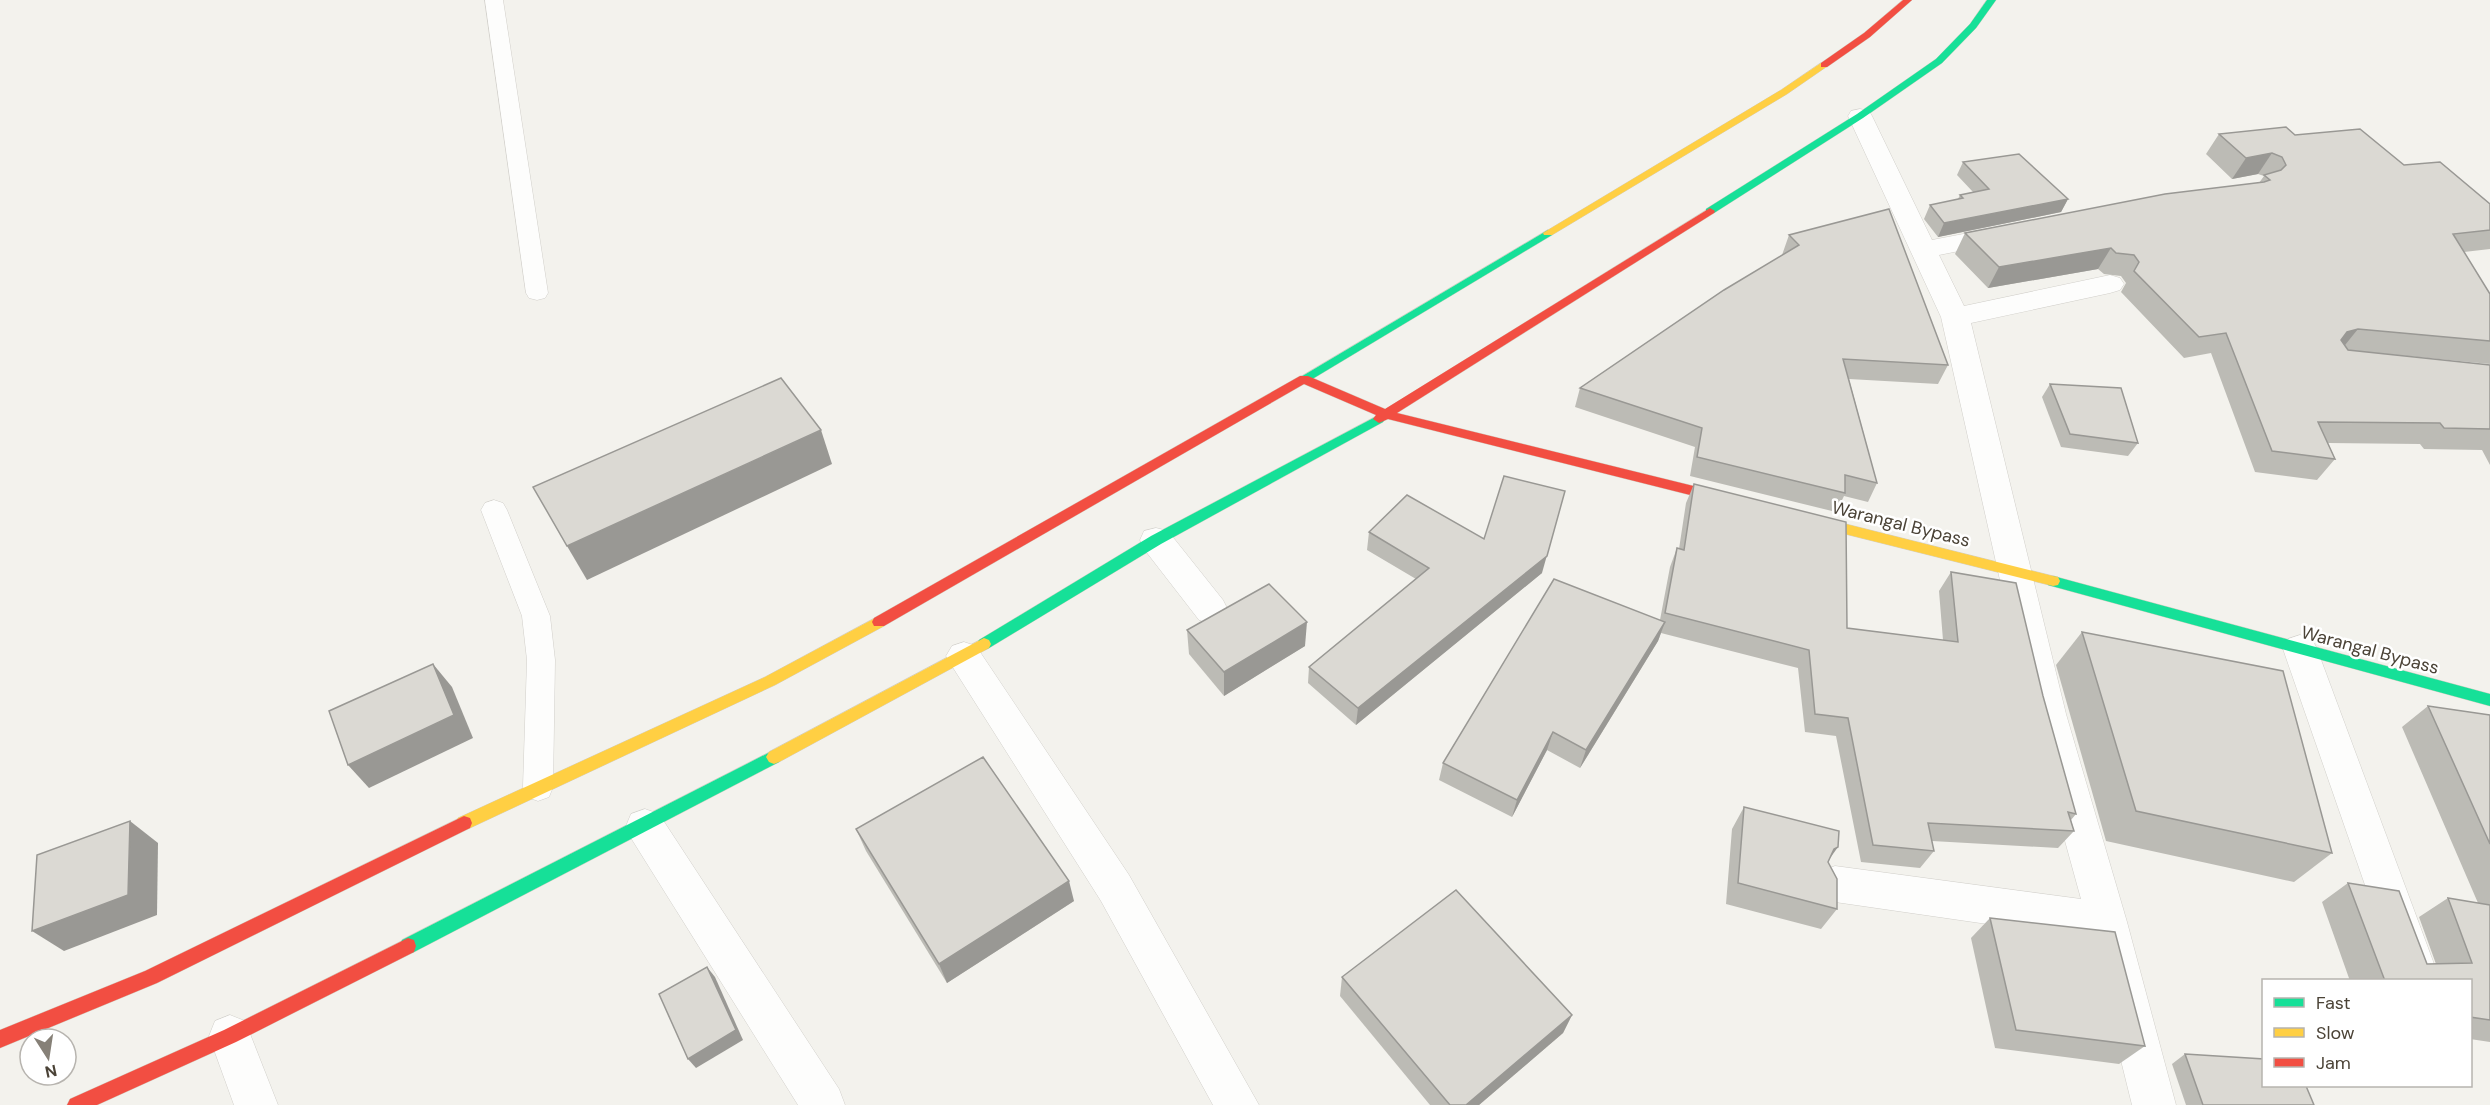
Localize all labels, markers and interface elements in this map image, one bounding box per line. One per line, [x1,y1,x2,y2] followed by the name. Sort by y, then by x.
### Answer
[1829,495,1973,553] street label: Warangal Bypass
[2298,620,2442,680] street label: Warangal Bypass
[2262,979,2472,1087] legend
[2316,991,2351,1015] text: Fast
[2316,1021,2355,1045] text: Slow
[18,1027,78,1087] north arrow
[2316,1051,2351,1075] text: Jam
[43,1060,59,1083] text: N

